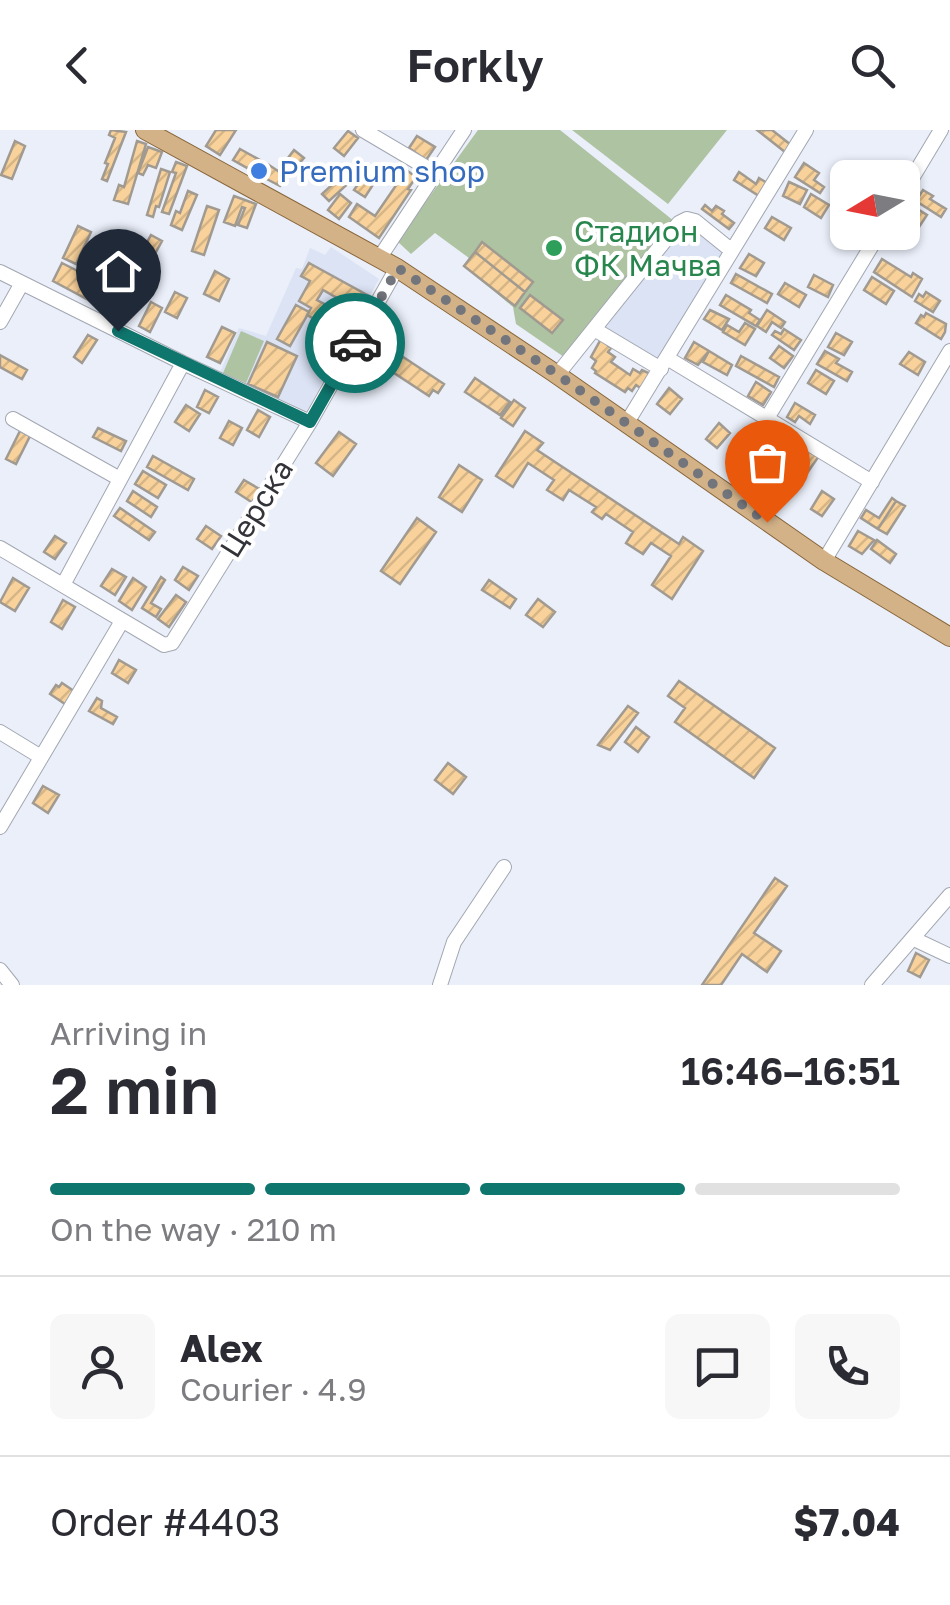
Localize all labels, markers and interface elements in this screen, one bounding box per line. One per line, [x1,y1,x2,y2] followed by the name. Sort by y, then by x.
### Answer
[50,38,105,93] icon: back
[406,38,544,92] text: Forkly
[845,38,900,93] icon: search
[279,153,485,189] place label: Premium shop
[248,160,270,182] marker: Premium shop
[830,160,920,250] north arrow
[830,160,920,250] map controls
[574,213,722,283] place label: Стадион ФК Мачва
[76,229,161,332] pin
[543,237,565,259] marker: Стадион ФК Мачва
[91,244,146,299] icon: home
[305,293,405,393] courier
[328,316,383,371] icon: car
[725,420,810,523] pin
[740,435,795,490] icon: bag
[212,452,300,564] street label: Церска
[50,1014,207,1052] text: Arriving in
[681,1048,900,1093] text: 16:46–16:51
[50,1050,219,1128] text: 2 min
[50,1210,337,1248] text: On the way · 210 m
[50,1314,155,1419] button: person
[665,1314,770,1419] button: chat
[795,1314,900,1419] button: phone
[180,1325,263,1370] text: Alex
[180,1370,367,1408] text: Courier · 4.9
[50,1499,280,1544] text: Order #4403
[793,1499,900,1544] text: $7.04

